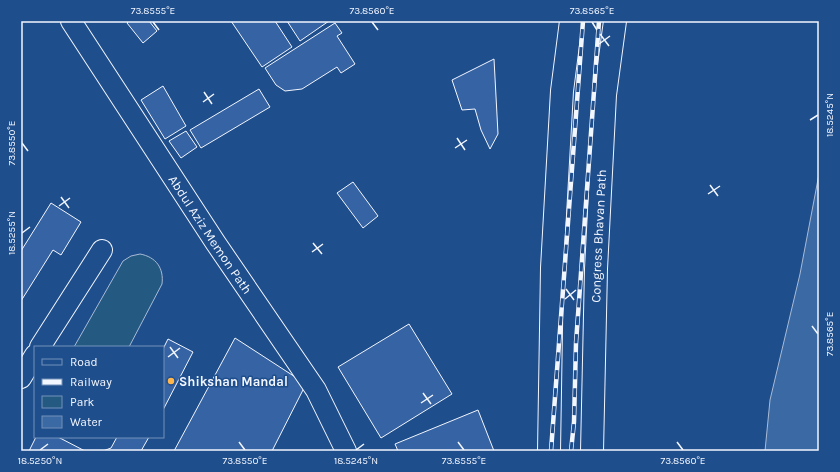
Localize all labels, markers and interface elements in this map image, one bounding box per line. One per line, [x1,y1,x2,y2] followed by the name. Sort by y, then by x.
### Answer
[131,5,175,17] text: 73.8555°E
[350,5,394,17] text: 73.8560°E
[570,5,614,17] text: 73.8565°E
[824,93,836,137] text: 18.5245°N
[6,121,18,165] text: 73.8550°E
[588,169,609,303] street label: Congress Bhavan Path
[165,172,255,297] street label: Abdul Aziz Memon Path
[6,211,18,255] text: 18.5255°N
[824,312,836,356] text: 73.8565°E
[34,346,164,438] legend
[70,355,98,369] text: Road
[179,374,288,389] place label: Shikshan Mandal
[70,375,112,389] text: Railway
[166,376,176,386] marker: Shikshan Mandal
[70,395,95,409] text: Park
[70,415,103,429] text: Water
[18,455,62,467] text: 18.5250°N
[223,455,267,467] text: 73.8550°E
[334,455,378,467] text: 18.5245°N
[442,455,486,467] text: 73.8555°E
[661,455,705,467] text: 73.8560°E

